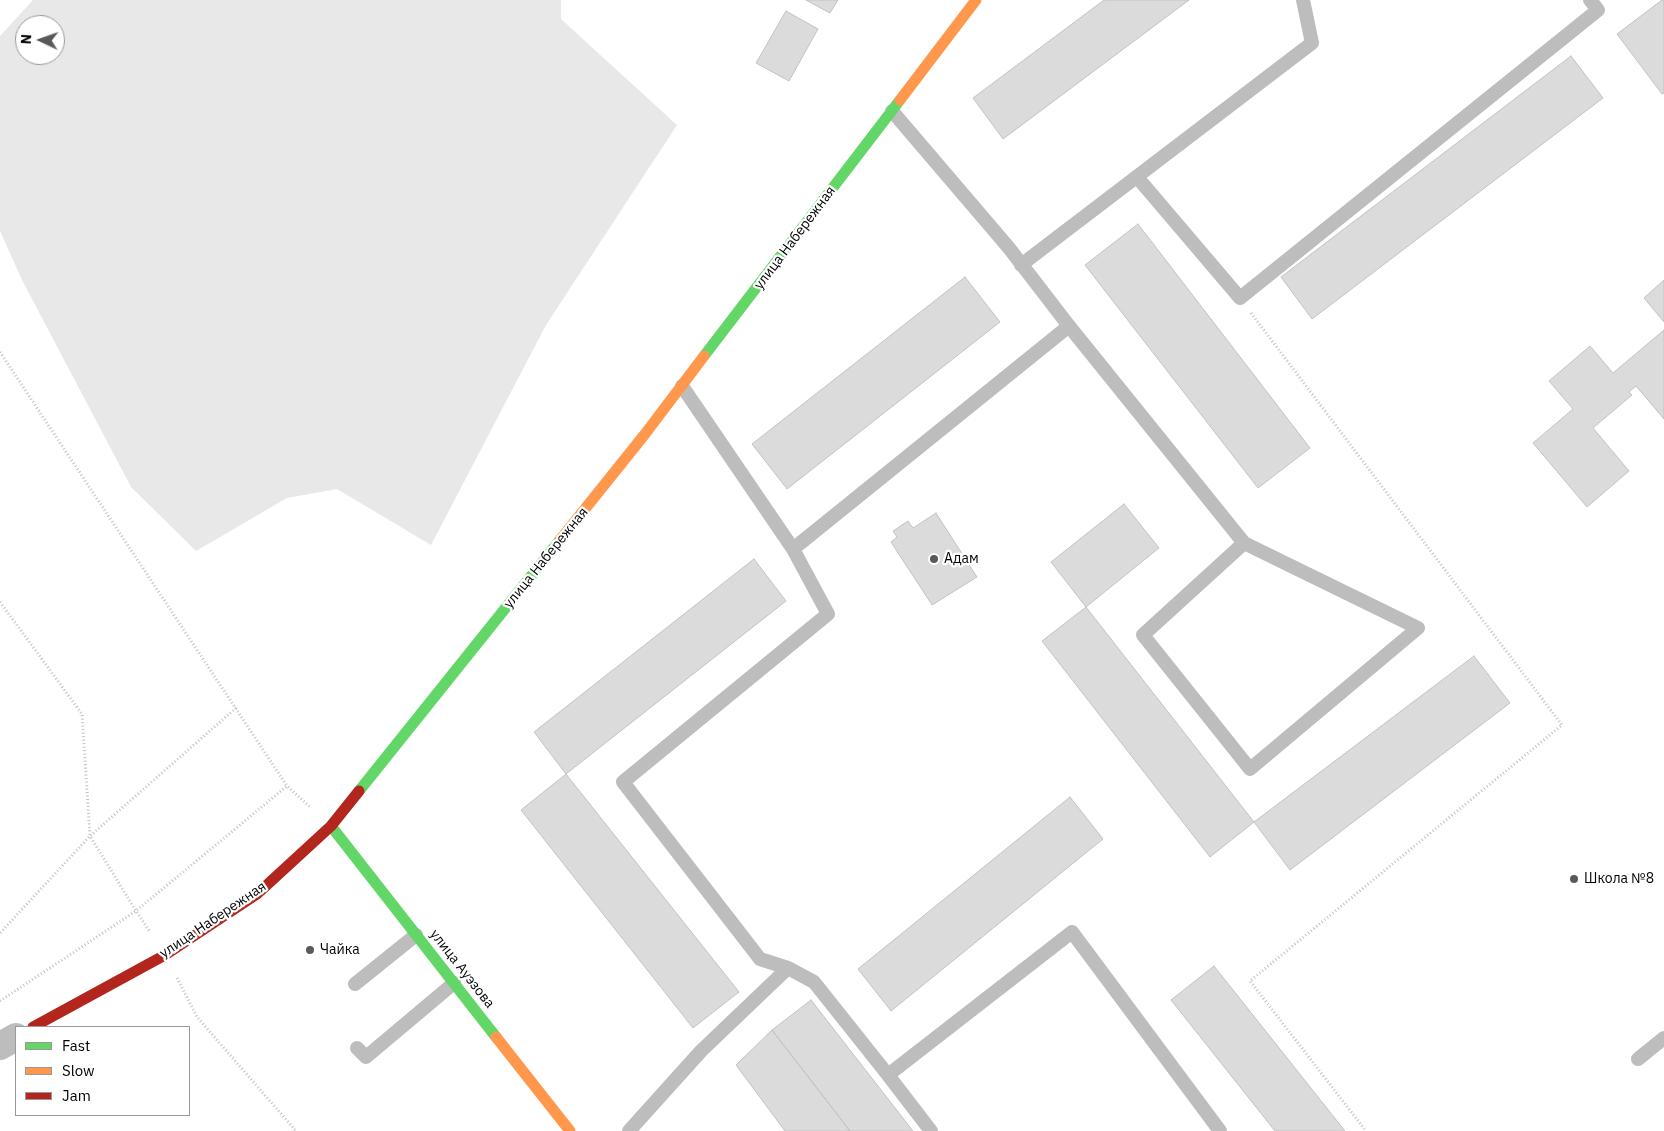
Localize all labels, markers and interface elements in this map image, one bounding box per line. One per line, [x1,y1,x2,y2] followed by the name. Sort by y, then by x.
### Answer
[15,15,65,65] north arrow
[17,34,35,45] text: N
[751,183,839,293] street label: улица Набережная
[500,504,592,612] street label: улица Набережная
[944,551,979,567] place label: Адам
[928,553,940,565] marker: Адам
[1584,871,1654,887] place label: Школа №8
[1568,873,1580,885] marker: Школа №8
[157,878,269,962] street label: улица Набережная
[426,926,498,1012] street label: улица Ауэзова
[320,942,360,958] place label: Чайка
[304,944,316,956] marker: Чайка
[15,1026,190,1116] legend
[62,1036,90,1055] text: Fast
[62,1061,95,1080] text: Slow
[62,1086,91,1105] text: Jam

